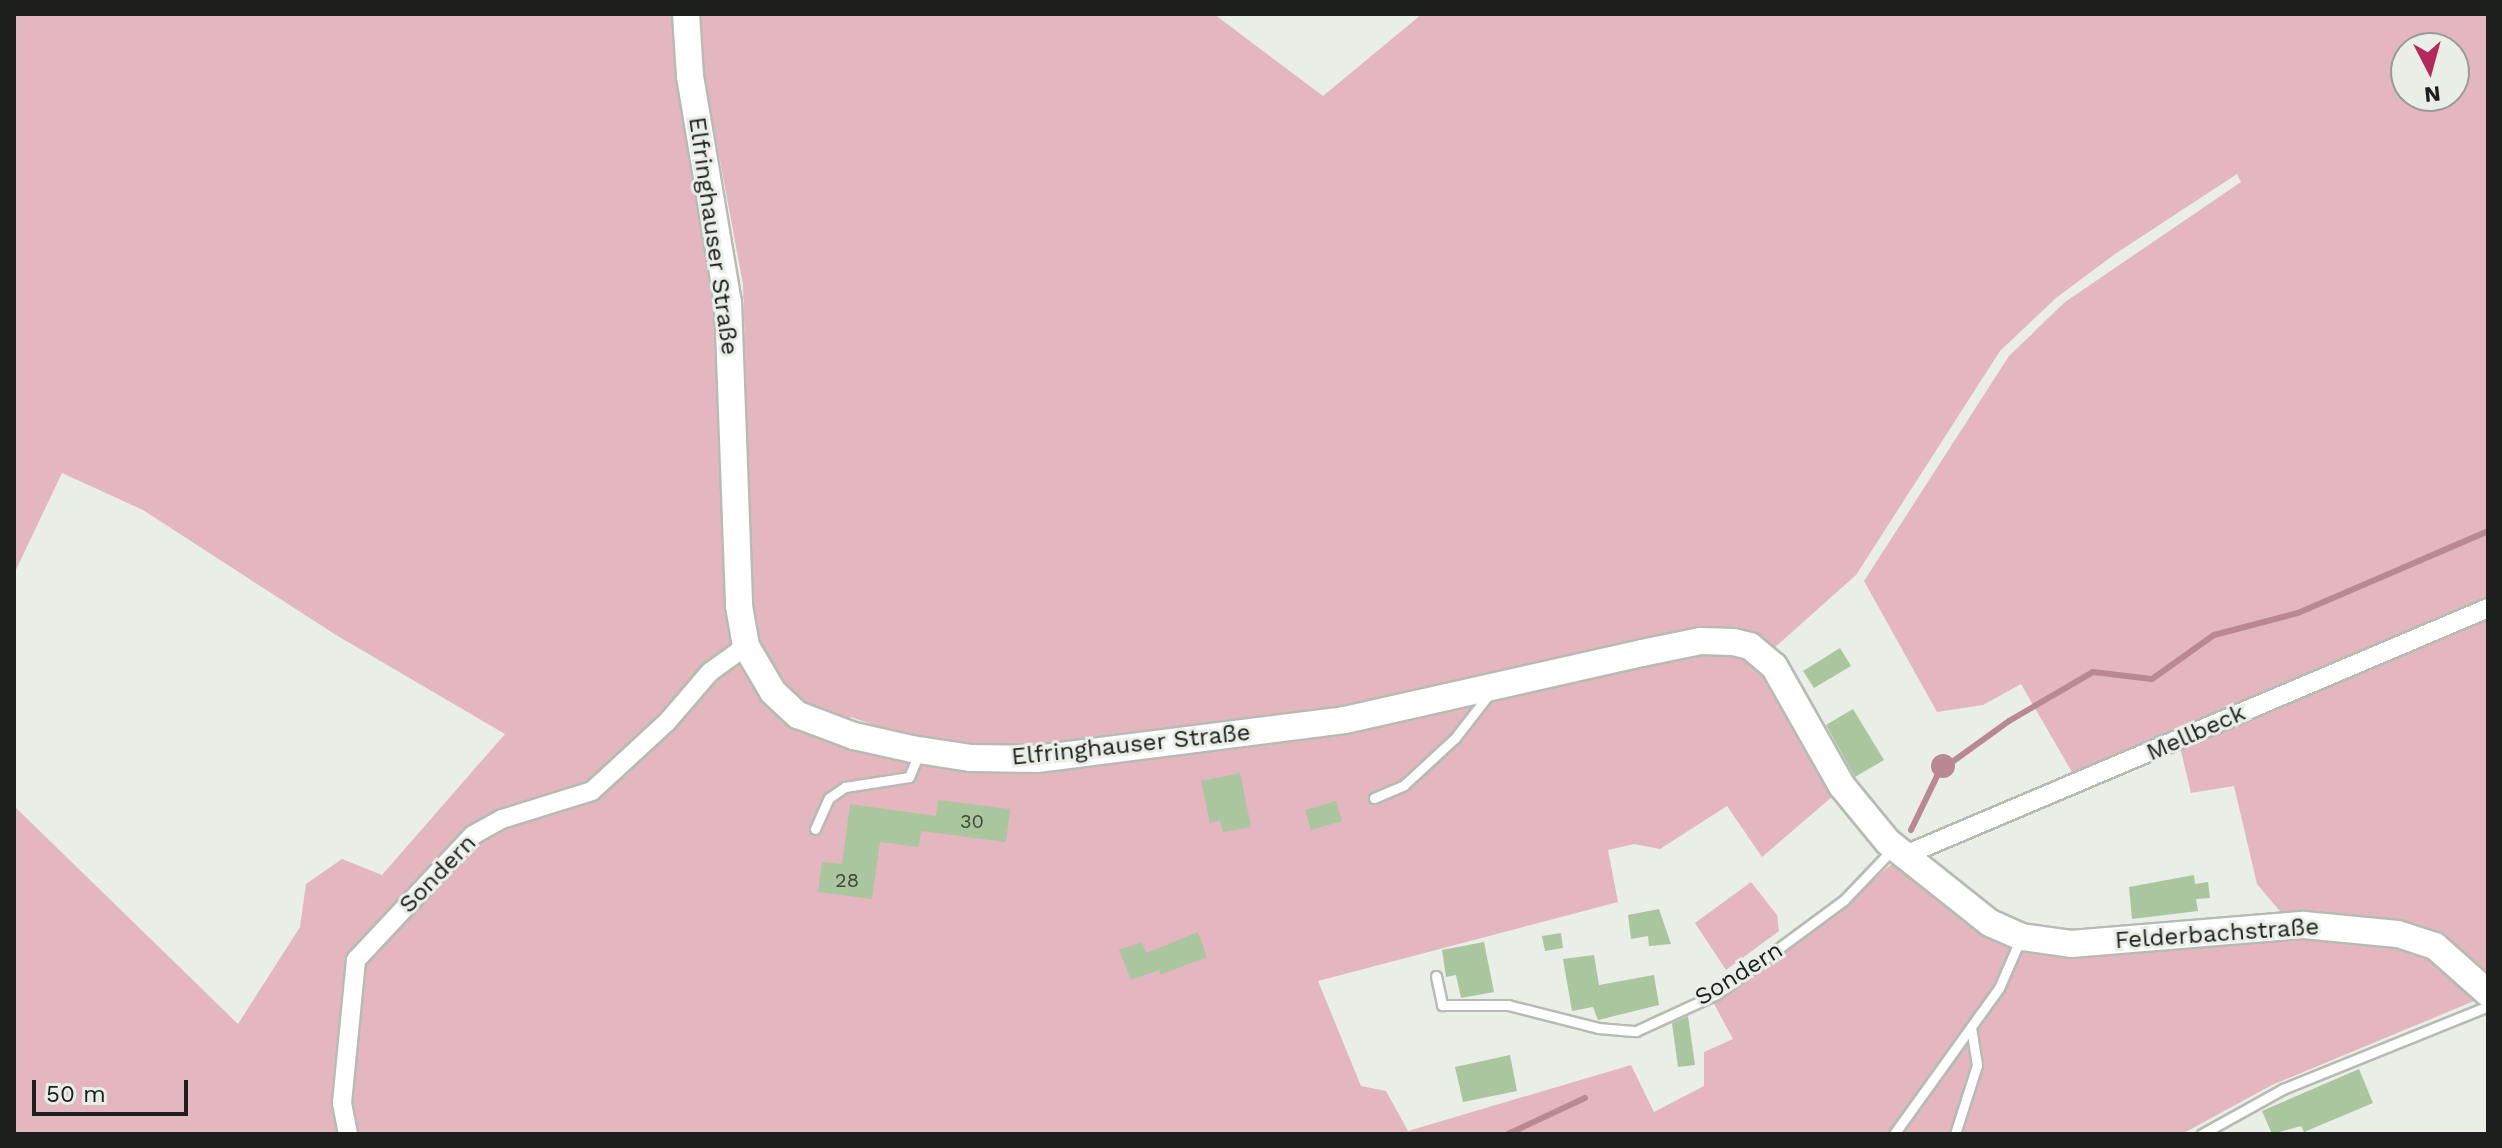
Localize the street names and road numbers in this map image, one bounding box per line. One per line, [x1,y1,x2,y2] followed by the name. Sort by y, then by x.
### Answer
[682,115,744,357] street label: Elfringhauser Straße
[2142,699,2250,767] street label: Mellbeck
[1010,718,1252,772] street label: Elfringhauser Straße
[394,829,482,919] street label: Sondern
[2114,913,2320,955] street label: Felderbachstraße
[1690,936,1788,1012] street label: Sondern

